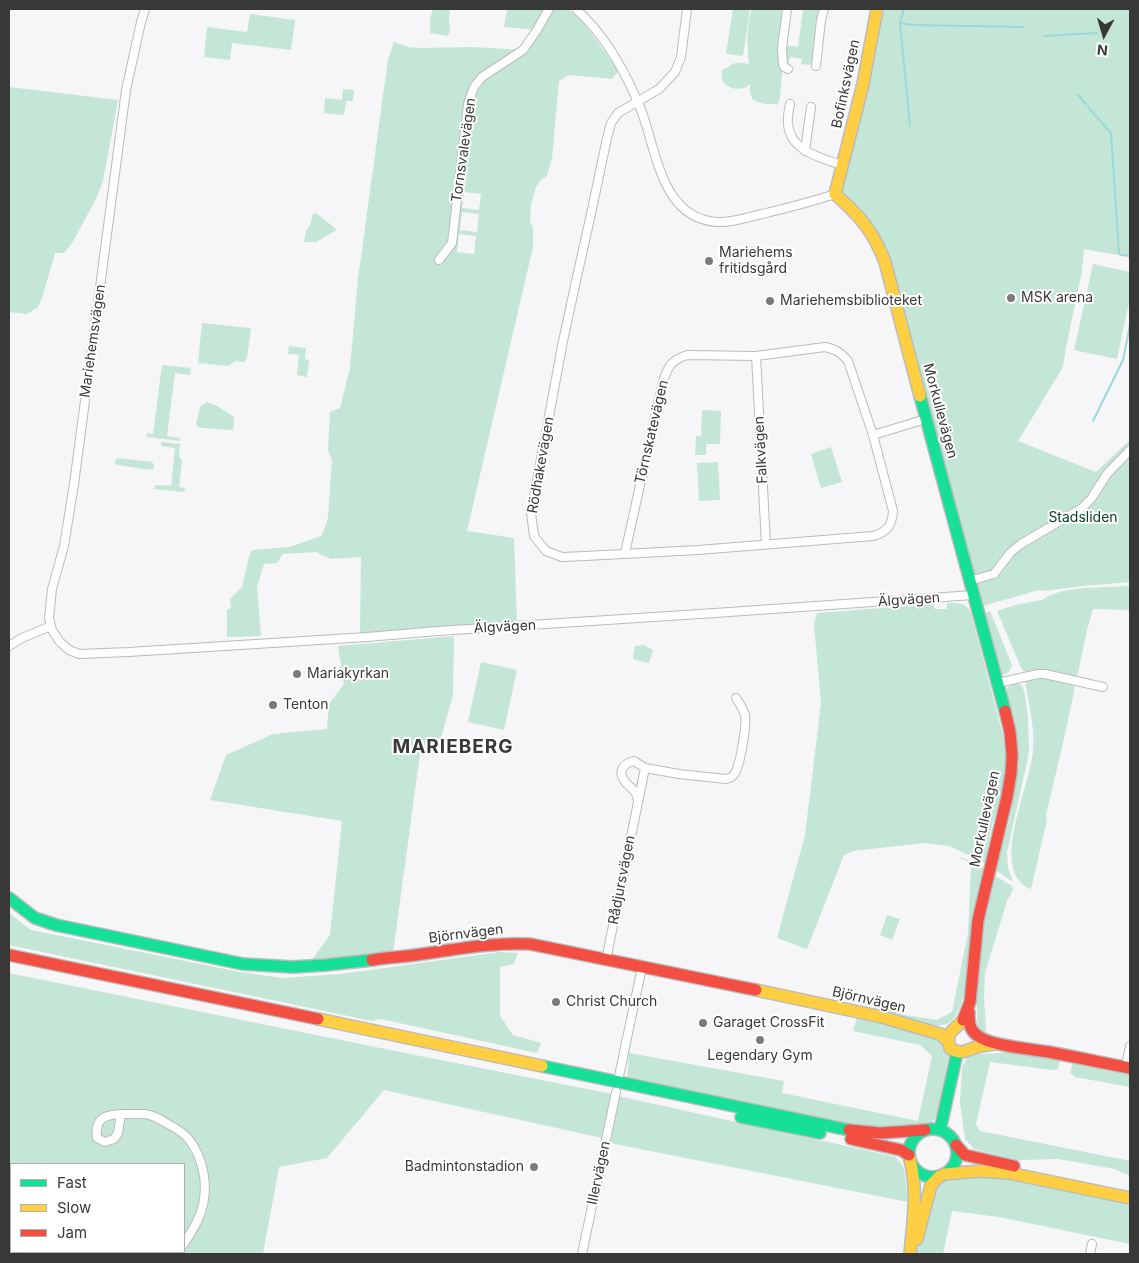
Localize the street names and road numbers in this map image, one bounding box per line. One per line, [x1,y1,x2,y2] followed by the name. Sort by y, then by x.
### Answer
[828,38,864,130] street label: Bofinksvägen
[448,97,480,203] street label: Tornsvalevägen
[77,283,109,399] street label: Mariehemsvägen
[919,362,961,460] street label: Morkullevägen
[632,378,672,486] street label: Törnskatevägen
[524,415,558,515] street label: Rödhakevägen
[751,416,771,484] street label: Falkvägen
[877,589,941,611] street label: Älgvägen
[473,617,537,637] street label: Älgvägen
[967,769,1003,869] street label: Morkullevägen
[605,834,639,926] street label: Rådjursvägen
[428,921,504,947] street label: Björnvägen
[830,983,908,1017] street label: Björnvägen
[584,1140,614,1206] street label: Illervägen

